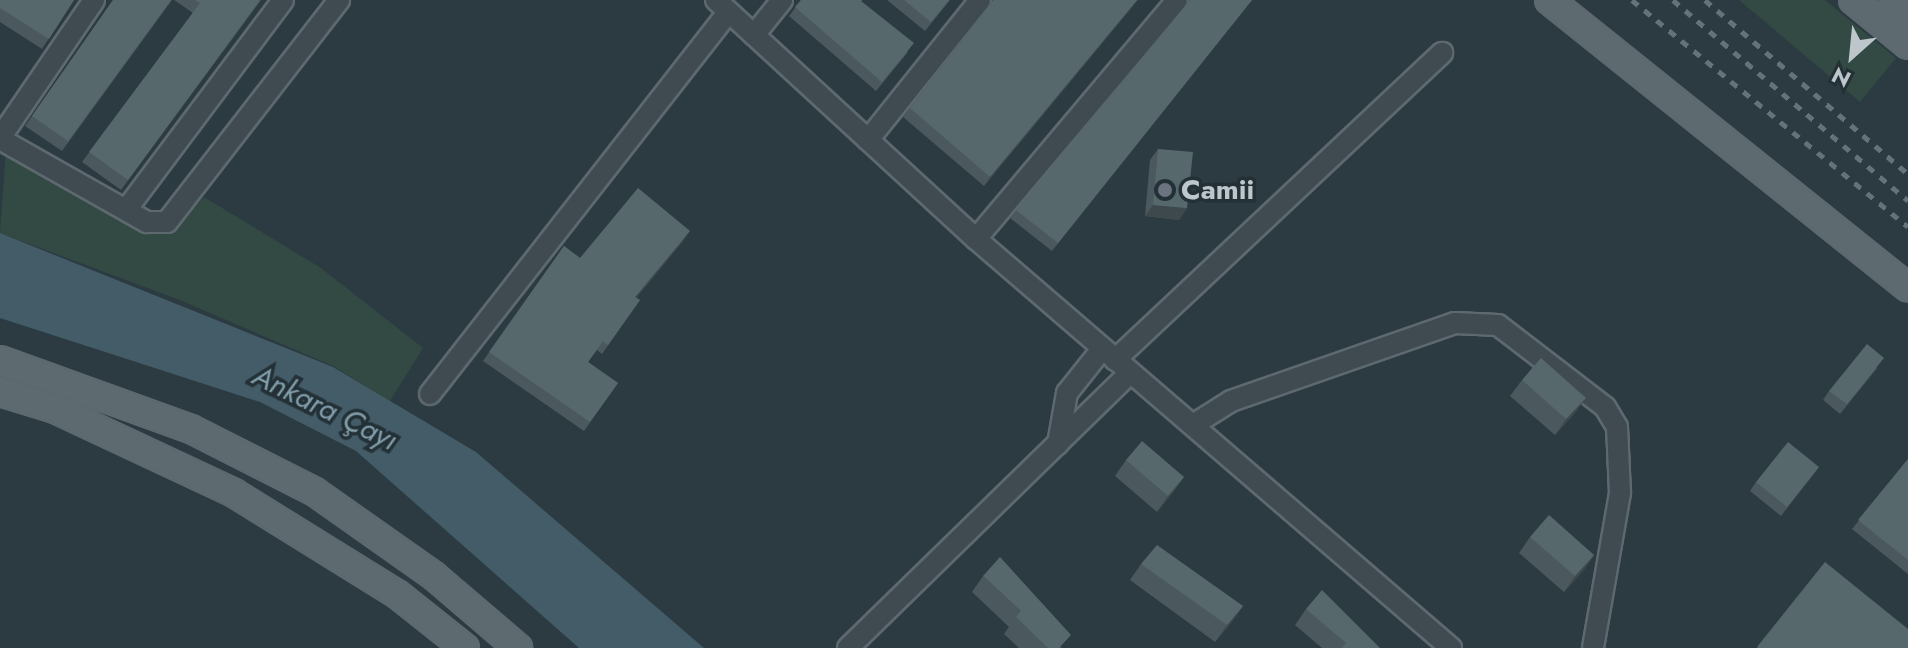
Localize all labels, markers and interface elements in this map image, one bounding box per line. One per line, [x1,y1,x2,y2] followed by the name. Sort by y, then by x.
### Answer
[1812,16,1892,96] north arrow
[1826,59,1856,96] text: N
[1181,173,1254,207] place label: Camii
[1156,181,1174,199] marker: Camii
[247,358,403,458] water label: Ankara Çayı

